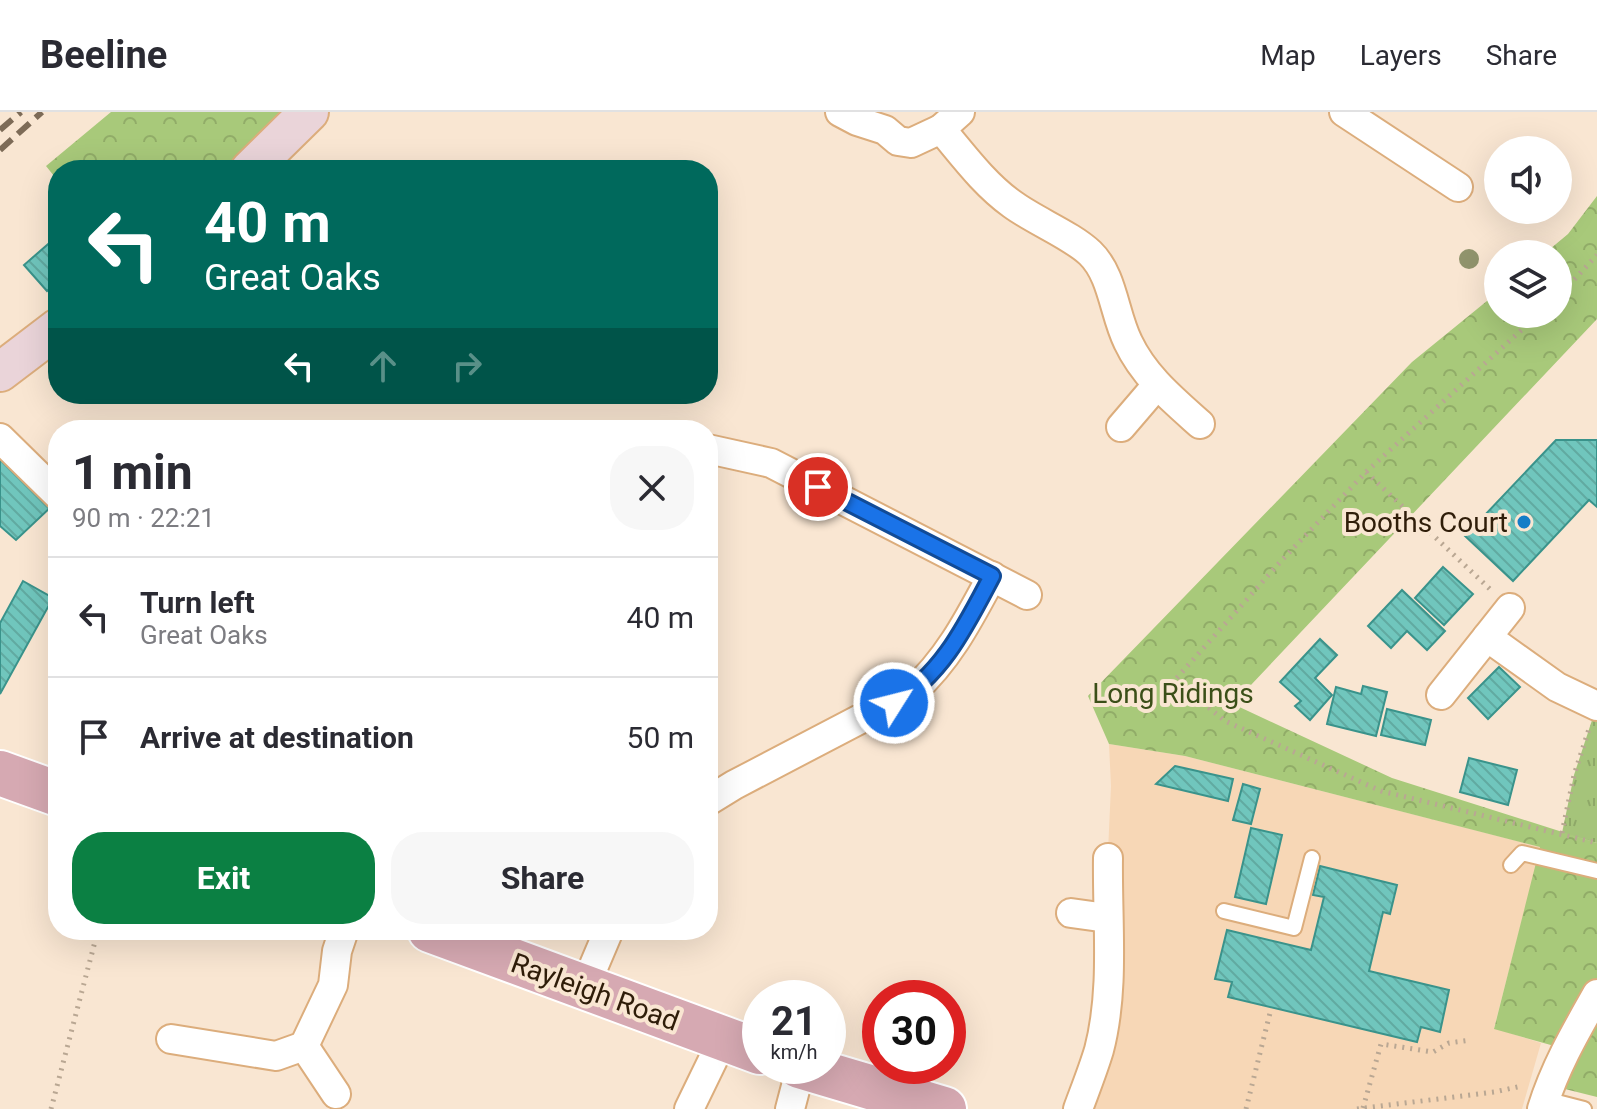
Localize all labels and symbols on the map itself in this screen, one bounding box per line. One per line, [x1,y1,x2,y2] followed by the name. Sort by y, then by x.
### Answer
[784,453,852,521] pin
[1344,506,1508,539] place label: Booths Court
[1515,513,1533,531] marker: Booths Court
[852,661,936,745] position arrow
[1092,677,1254,710] park label: Long Ridings
[507,946,683,1038] street label: Rayleigh Road
[862,980,966,1084] speed limit sign: 30

